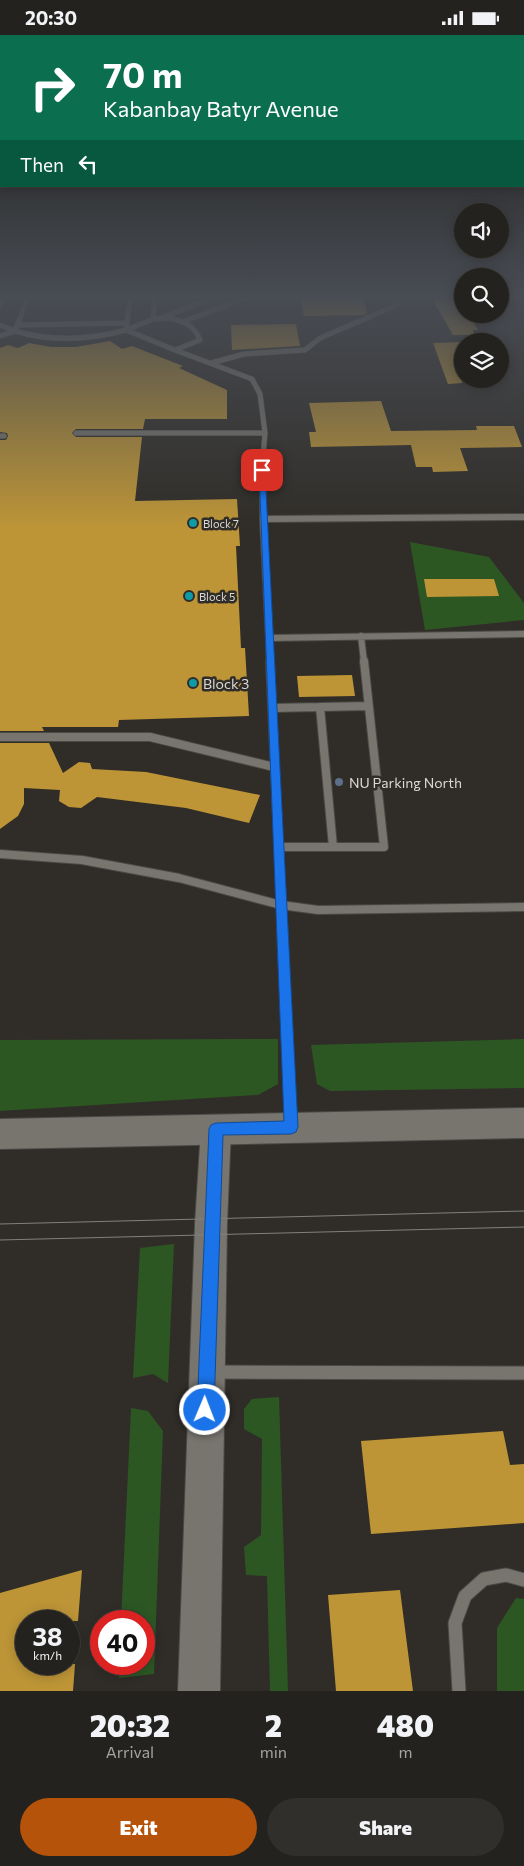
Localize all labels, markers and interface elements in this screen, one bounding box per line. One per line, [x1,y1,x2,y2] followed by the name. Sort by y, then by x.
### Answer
[25,6,77,29] text: 20:30
[103,52,183,95] text: 70 m
[20,55,85,120] icon: right
[103,95,339,122] text: Kabanbay Batyr Avenue
[74,150,102,178] icon: left
[20,153,64,176] text: Then
[454,203,509,388] map controls
[454,203,509,258] button: sound
[454,268,509,323] button: search
[454,333,509,388] button: layers
[241,449,283,491] pin
[248,456,276,484] icon: arrive
[187,517,199,529] marker: Block 7
[203,517,239,530] place label: Block 7
[183,590,195,602] marker: Block 5
[199,590,235,603] place label: Block 5
[203,675,249,692] place label: Block 3
[187,677,199,689] marker: Block 3
[349,774,462,791] place label: NU Parking North
[333,776,345,788] marker: NU Parking North
[178,1383,230,1435] position arrow
[90,1610,155,1675] speed limit sign: 40
[32,1621,63,1651] text: 38
[33,1648,62,1662] text: km/h
[90,1706,170,1743] text: 20:32
[265,1706,282,1743] text: 2
[377,1706,434,1743] text: 480
[106,1742,154,1761] text: Arrival
[260,1742,287,1761] text: min
[399,1742,412,1761] text: m
[20,1798,257,1856] button: Exit
[267,1798,504,1856] button: Share

